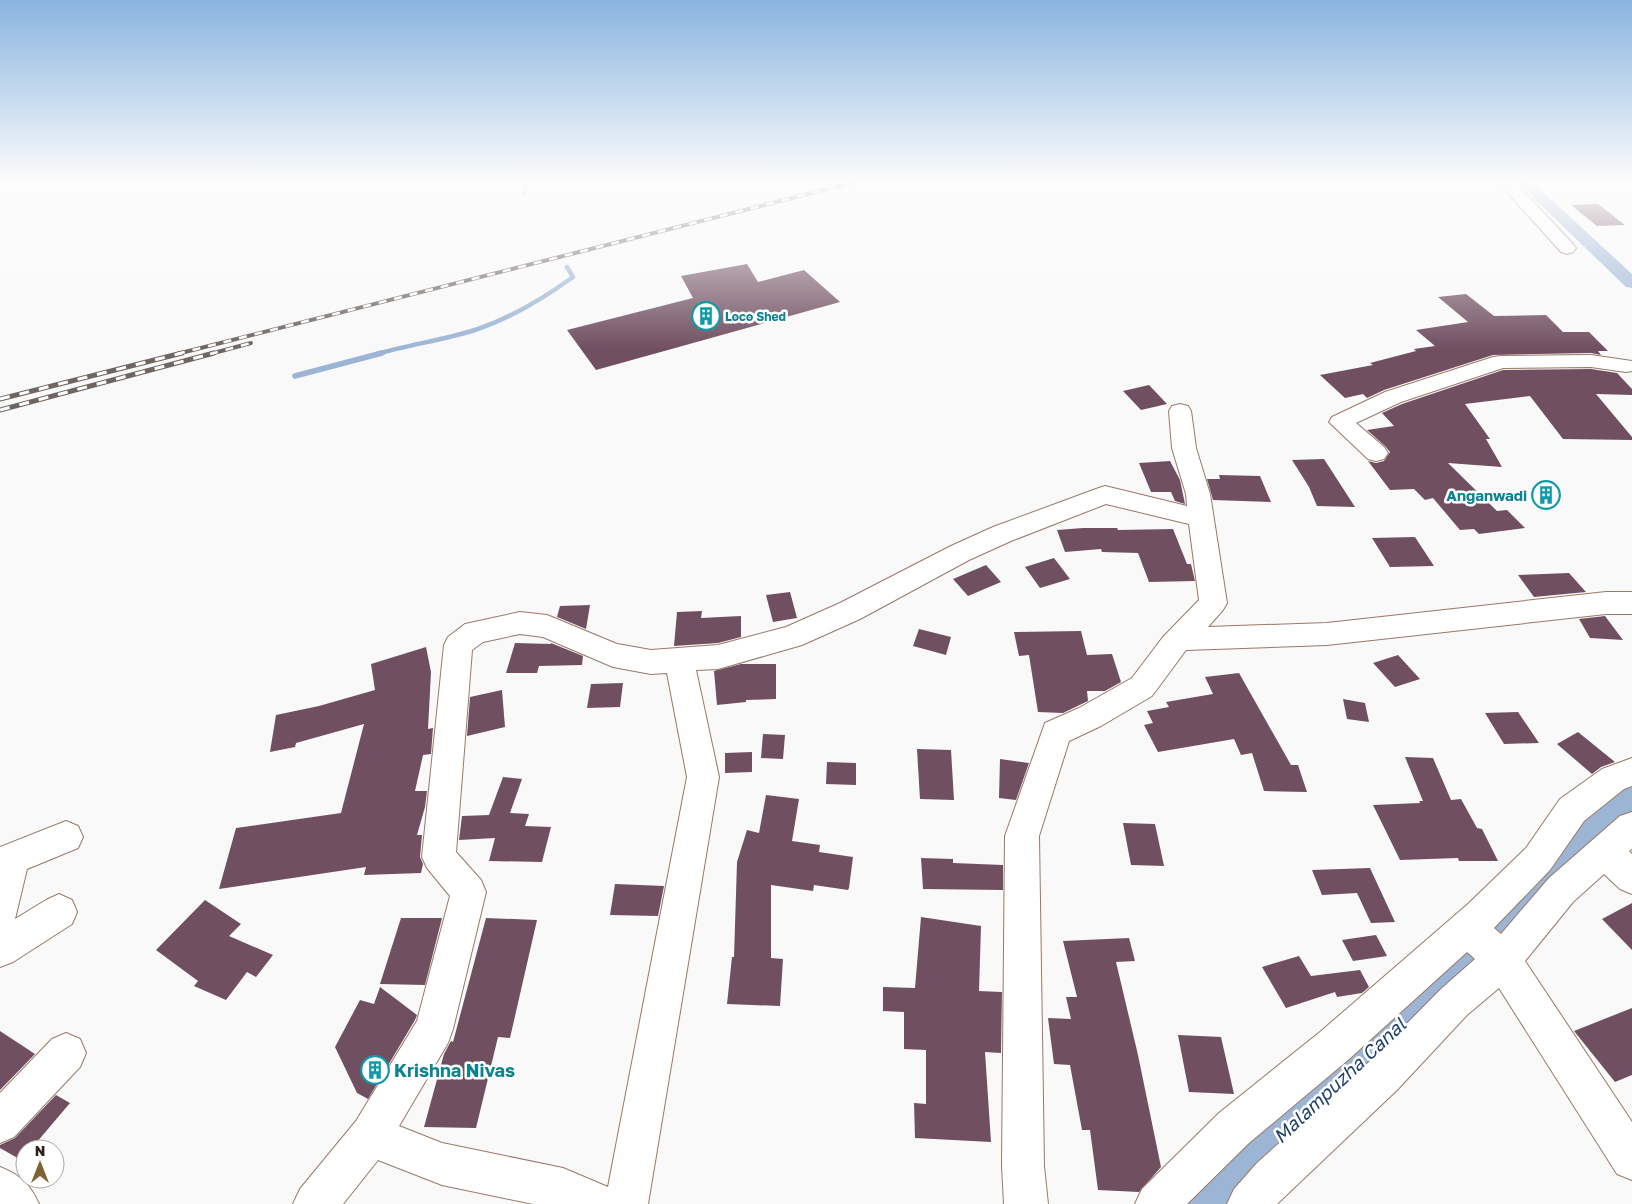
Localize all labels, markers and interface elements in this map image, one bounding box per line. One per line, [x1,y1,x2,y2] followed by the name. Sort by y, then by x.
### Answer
[691,301,721,331] building icon: Loco Shed
[725,309,786,324] place label: Loco Shed
[1531,480,1561,510] building icon: Anganwadi
[1446,486,1527,504] place label: Anganwadi
[1268,1012,1411,1147] water label: Malampuzha Canal
[360,1055,390,1085] building icon: Krishna Nivas
[394,1059,515,1081] place label: Krishna Nivas
[15,1139,65,1189] north arrow
[35,1142,45,1159] text: N

